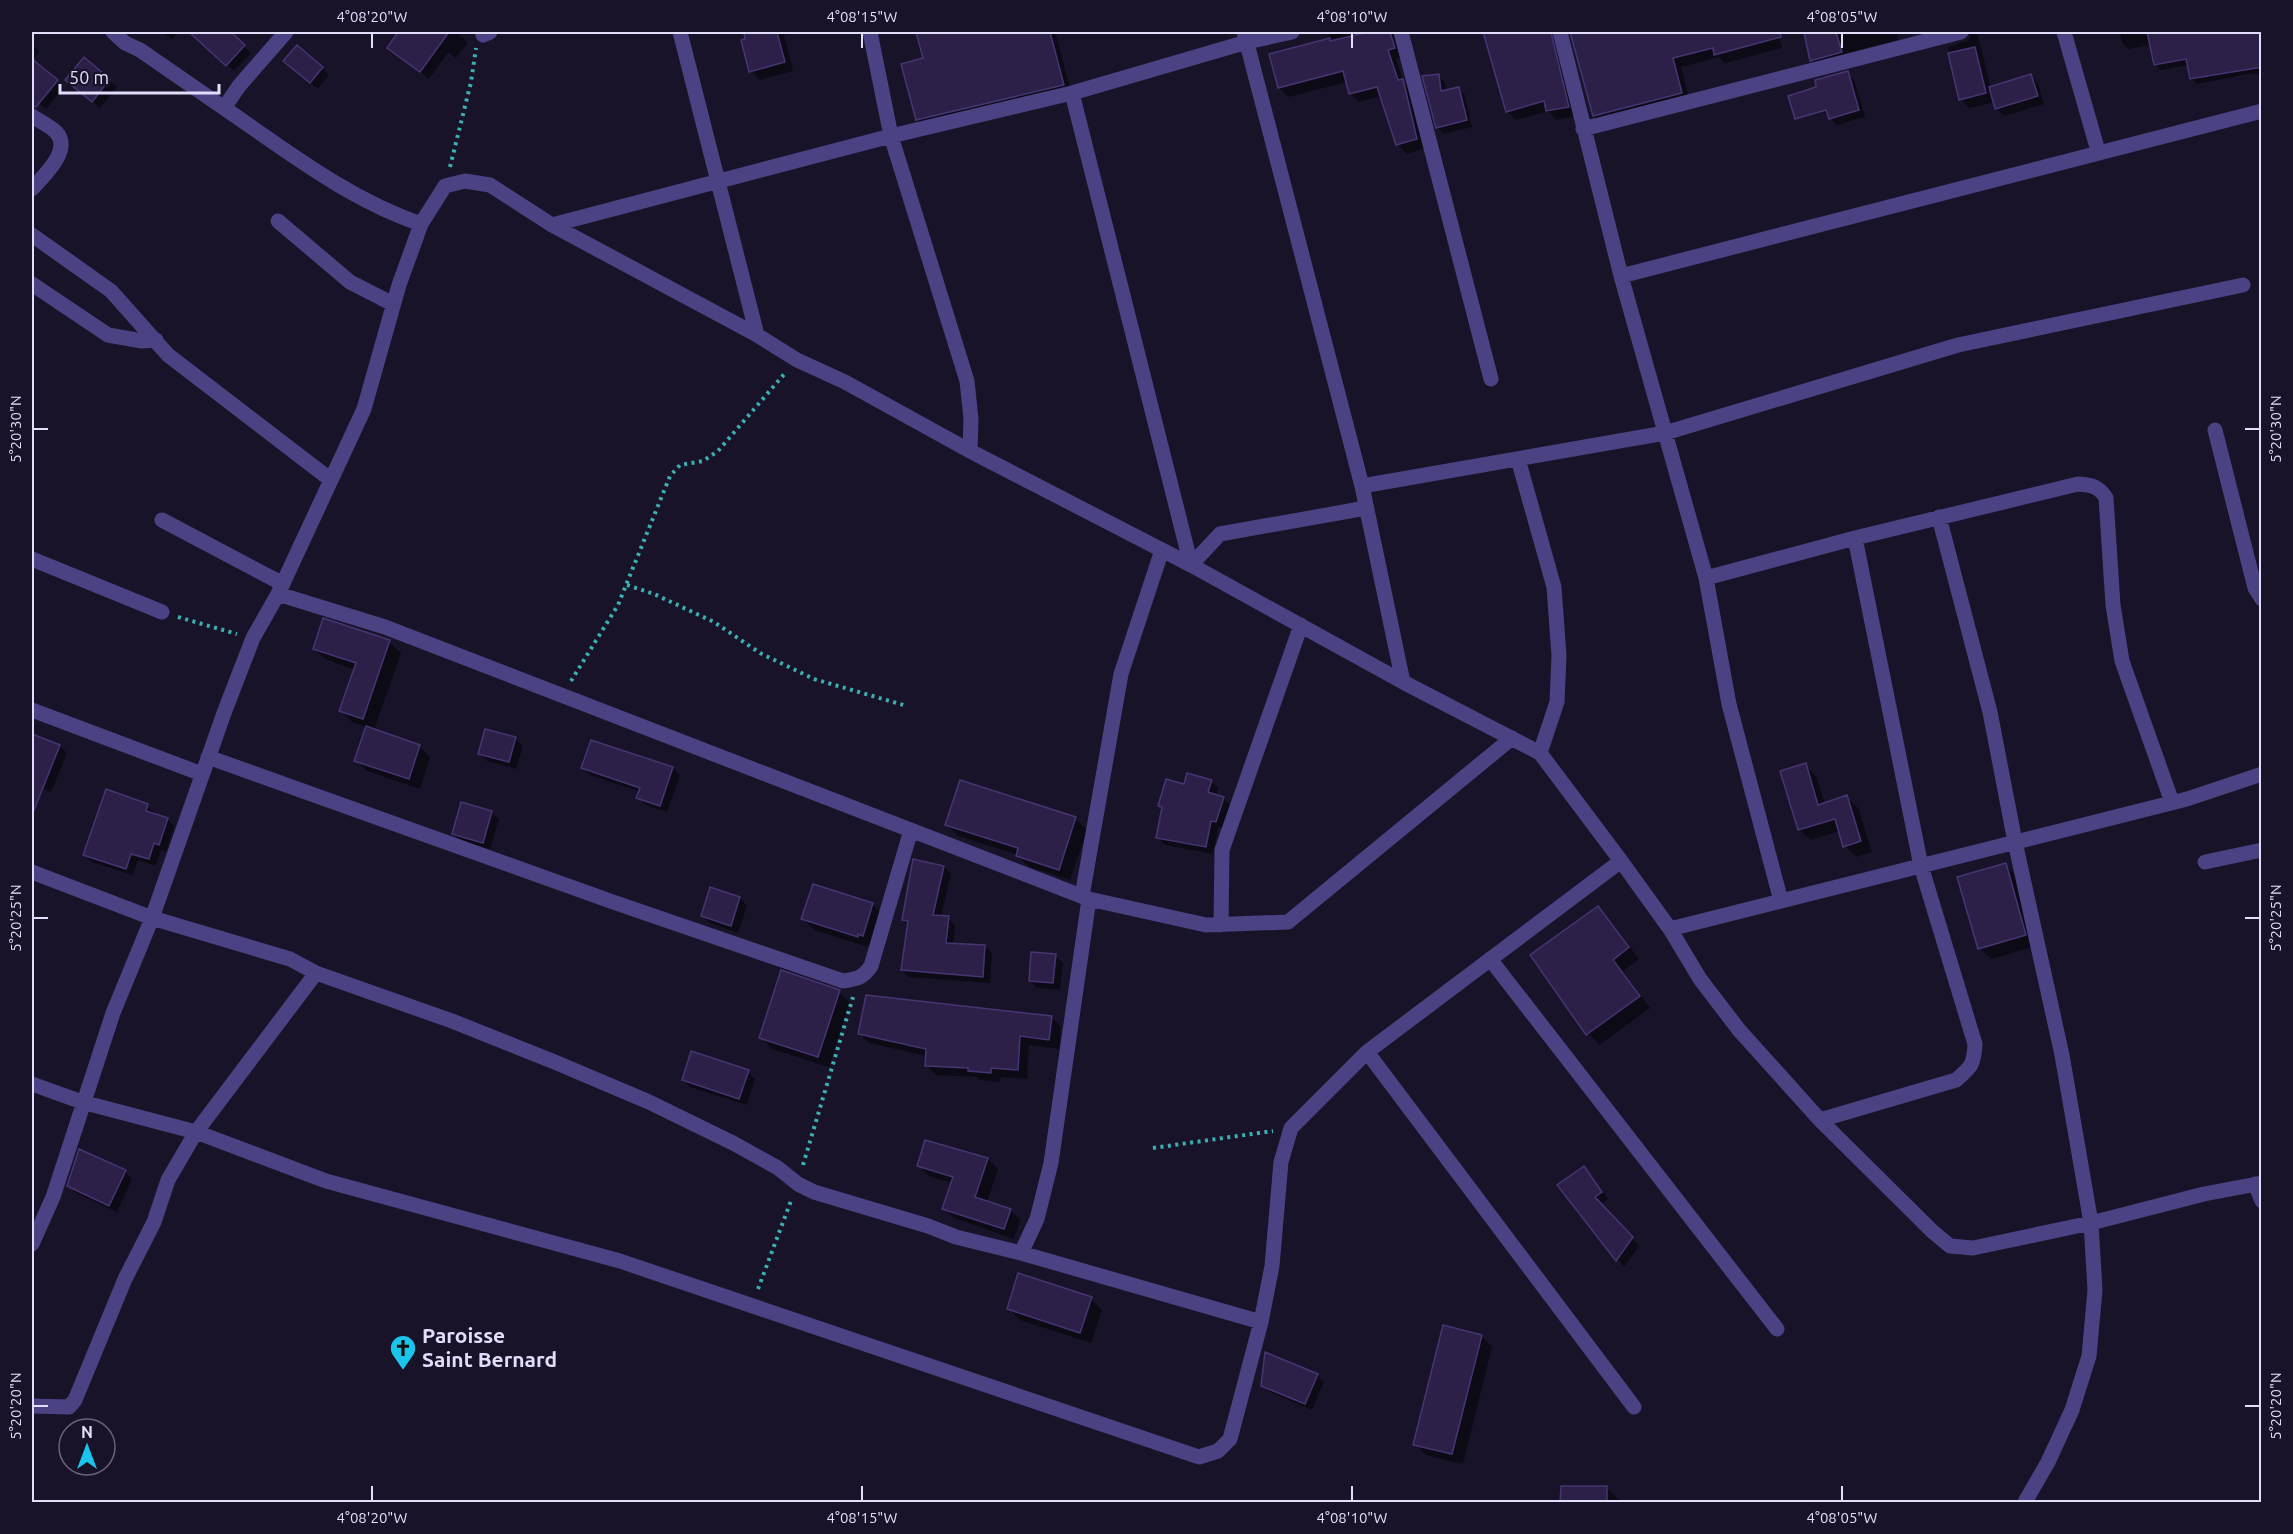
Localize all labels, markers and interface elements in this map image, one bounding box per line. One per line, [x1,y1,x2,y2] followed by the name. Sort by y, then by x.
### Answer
[337,8,408,25] text: 4°08'20"W
[827,8,898,25] text: 4°08'15"W
[1317,8,1388,25] text: 4°08'10"W
[1807,8,1878,25] text: 4°08'05"W
[60,57,219,95] scale bar
[69,67,109,87] text: 50 m
[7,395,24,463] text: 5°20'30"N
[2267,395,2284,463] text: 5°20'30"N
[7,884,24,952] text: 5°20'25"N
[2267,884,2284,952] text: 5°20'25"N
[422,1323,557,1371] place label: Paroisse Saint Bernard
[388,1333,418,1371] church icon: Paroisse Saint Bernard
[7,1372,24,1440] text: 5°20'20"N
[2267,1372,2284,1440] text: 5°20'20"N
[57,1417,117,1477] north arrow
[81,1423,93,1441] text: N
[337,1509,408,1526] text: 4°08'20"W
[827,1509,898,1526] text: 4°08'15"W
[1317,1509,1388,1526] text: 4°08'10"W
[1807,1509,1878,1526] text: 4°08'05"W

